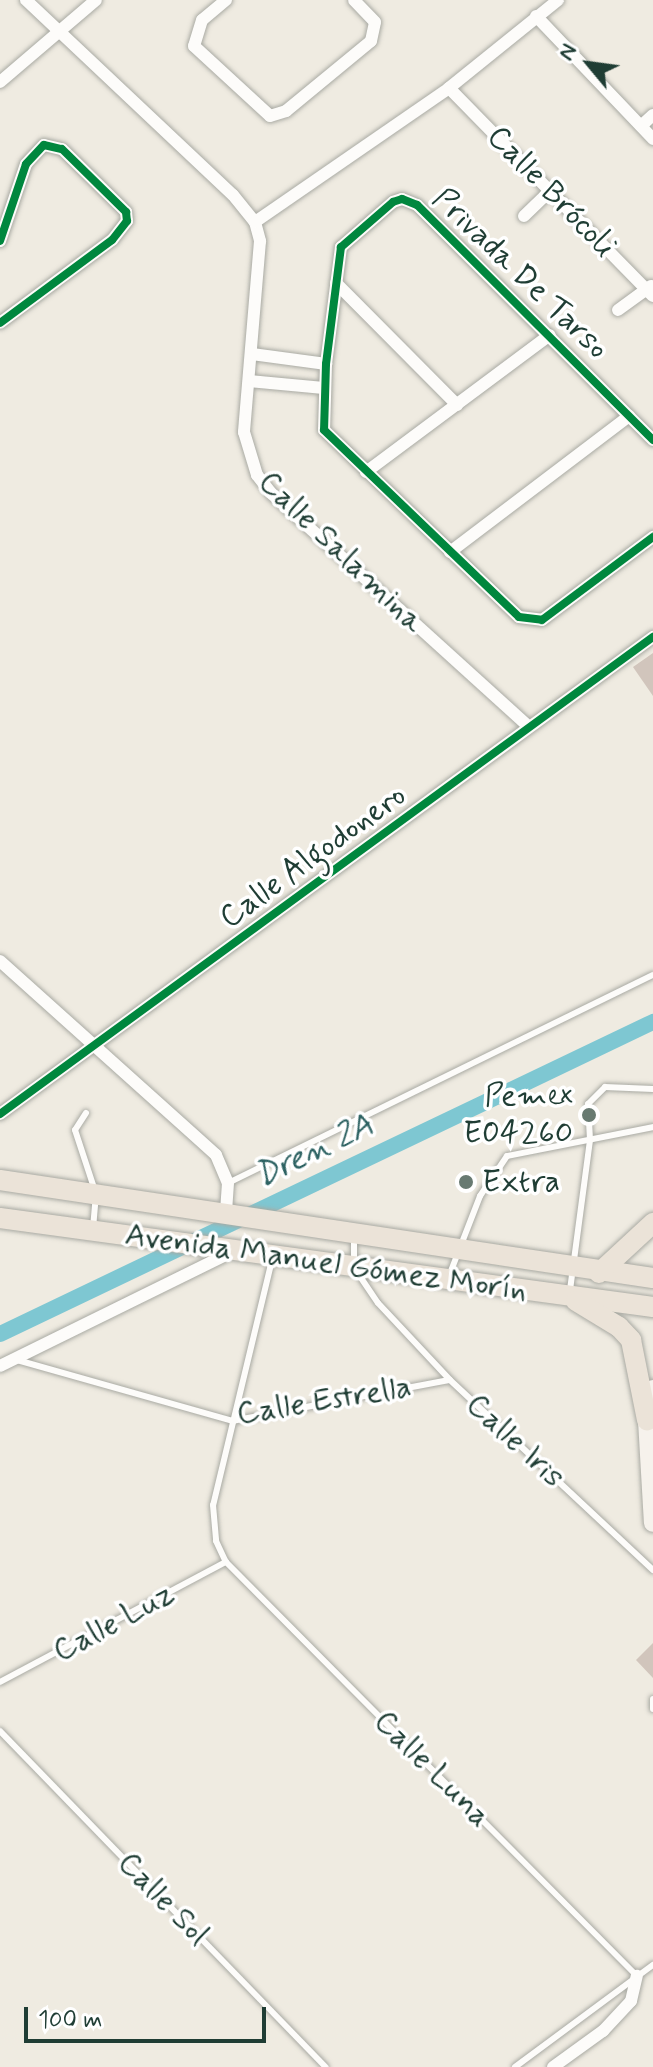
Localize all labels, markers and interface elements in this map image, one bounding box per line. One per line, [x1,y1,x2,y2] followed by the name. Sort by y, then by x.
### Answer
[549,24,629,104] north arrow
[552,39,584,66] text: N
[478,118,624,266] street label: Calle Brócoli
[426,182,614,366] street label: Privada De Tarso
[252,465,430,639] street label: Calle Salamina
[213,777,413,937] street label: Calle Algodonero
[463,1078,573,1153] place label: Pemex E04260
[248,1105,380,1197] water label: Dren 2A
[580,1106,598,1124] marker: Pemex E04260
[482,1163,560,1201] place label: Extra
[457,1173,475,1191] marker: Extra
[124,1216,528,1310] street label: Avenida Manuel Gómez Morín
[234,1368,414,1434] street label: Calle Estrella
[455,1383,575,1499] street label: Calle Iris
[49,1576,179,1670] street label: Calle Luz
[368,1705,496,1833] street label: Calle Luna
[109,1844,217,1954] street label: Calle Sol
[28,1991,270,2041] scale bar
[38,2005,102,2036] text: 100 m

